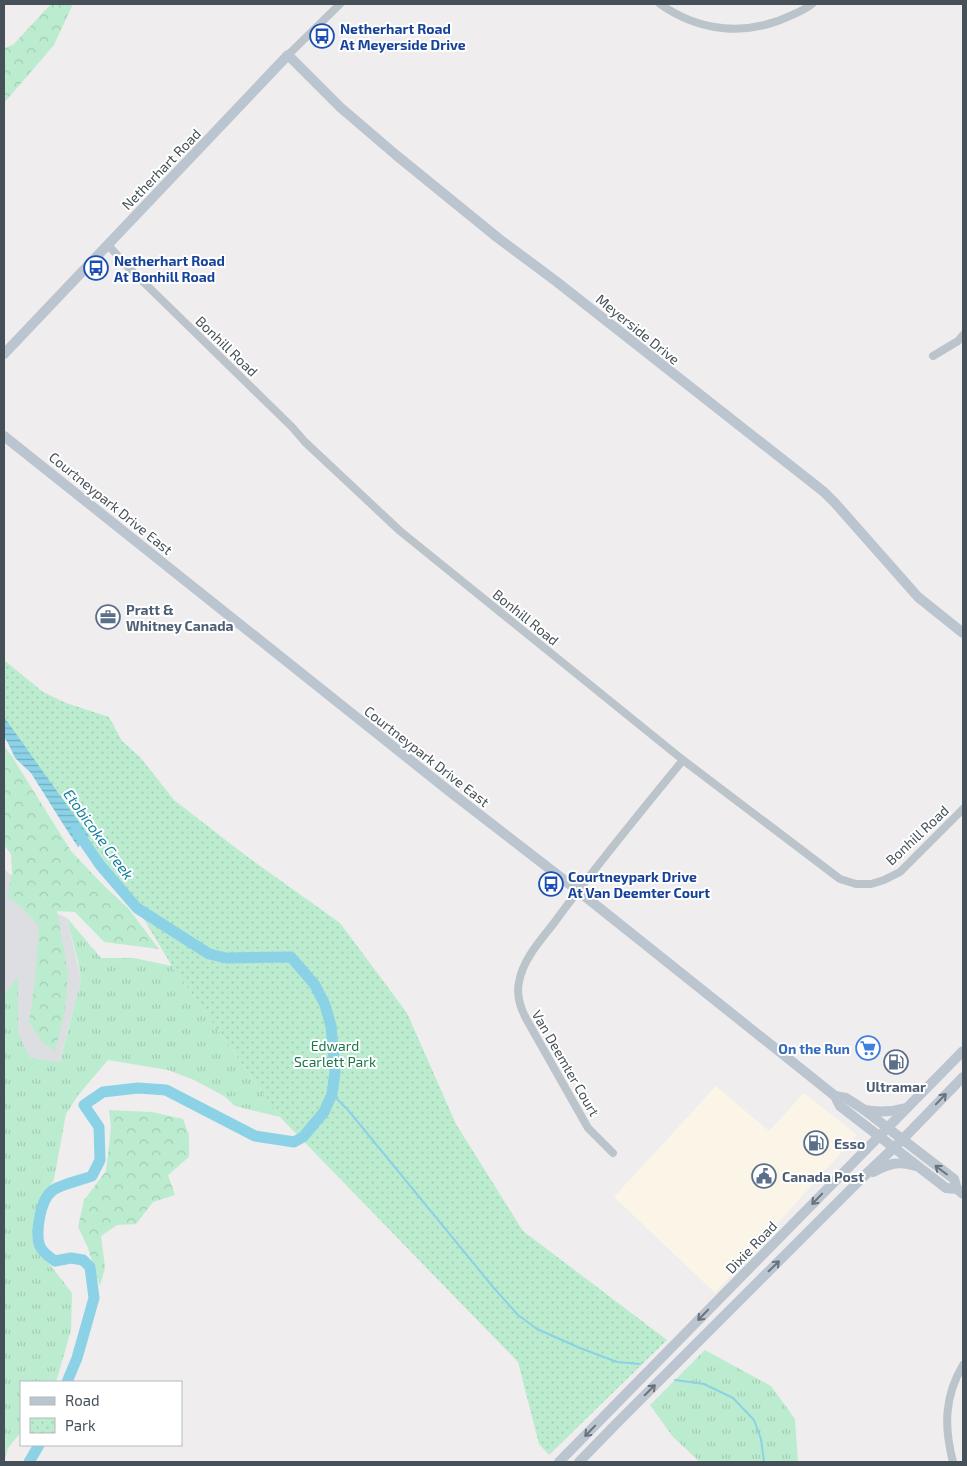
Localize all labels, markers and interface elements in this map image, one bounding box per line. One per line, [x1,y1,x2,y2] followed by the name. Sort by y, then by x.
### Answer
[340,20,466,53] place label: Netherhart Road At Meyerside Drive
[309,23,335,49] bus stop icon: Netherhart Road At Meyerside Drive
[118,125,204,213] street label: Netherhart Road
[114,252,225,285] place label: Netherhart Road At Bonhill Road
[83,255,109,281] bus stop icon: Netherhart Road At Bonhill Road
[593,290,683,368] street label: Meyerside Drive
[192,312,262,380] street label: Bonhill Road
[46,448,176,558] street label: Courtneypark Drive East
[490,585,562,649] street label: Bonhill Road
[126,601,234,634] place label: Pratt & Whitney Canada
[95,604,121,630] office icon: Pratt & Whitney Canada
[361,702,493,810] street label: Courtneypark Drive East
[60,785,138,883] water label: Etobicoke Creek
[882,802,952,868] street label: Bonhill Road
[568,868,710,901] place label: Courtneypark Drive At Van Deemter Court
[538,871,564,897] bus stop icon: Courtneypark Drive At Van Deemter Court
[529,1007,603,1119] street label: Van Deemter Court
[855,1035,881,1061] supermarket icon: On the Run
[294,1037,376,1070] park label: Edward Scarlett Park
[778,1040,850,1057] place label: On the Run
[883,1049,909,1075] fuel station icon: Ultramar
[866,1078,926,1095] place label: Ultramar
[935,1093,947,1105] one-way arrow
[803,1130,829,1156] fuel station icon: Esso
[834,1135,865,1152] place label: Esso
[751,1163,777,1189] public building icon: Canada Post
[935,1164,948,1175] one-way arrow
[782,1168,864,1185] place label: Canada Post
[811,1193,823,1205] one-way arrow
[722,1217,780,1277] street label: Dixie Road
[768,1260,780,1272] one-way arrow
[698,1309,710,1321] one-way arrow
[20,1381,182,1446] legend
[644,1384,656,1396] one-way arrow
[65,1391,100,1409] text: Road
[65,1416,96,1434] text: Park
[584,1425,596,1438] one-way arrow

